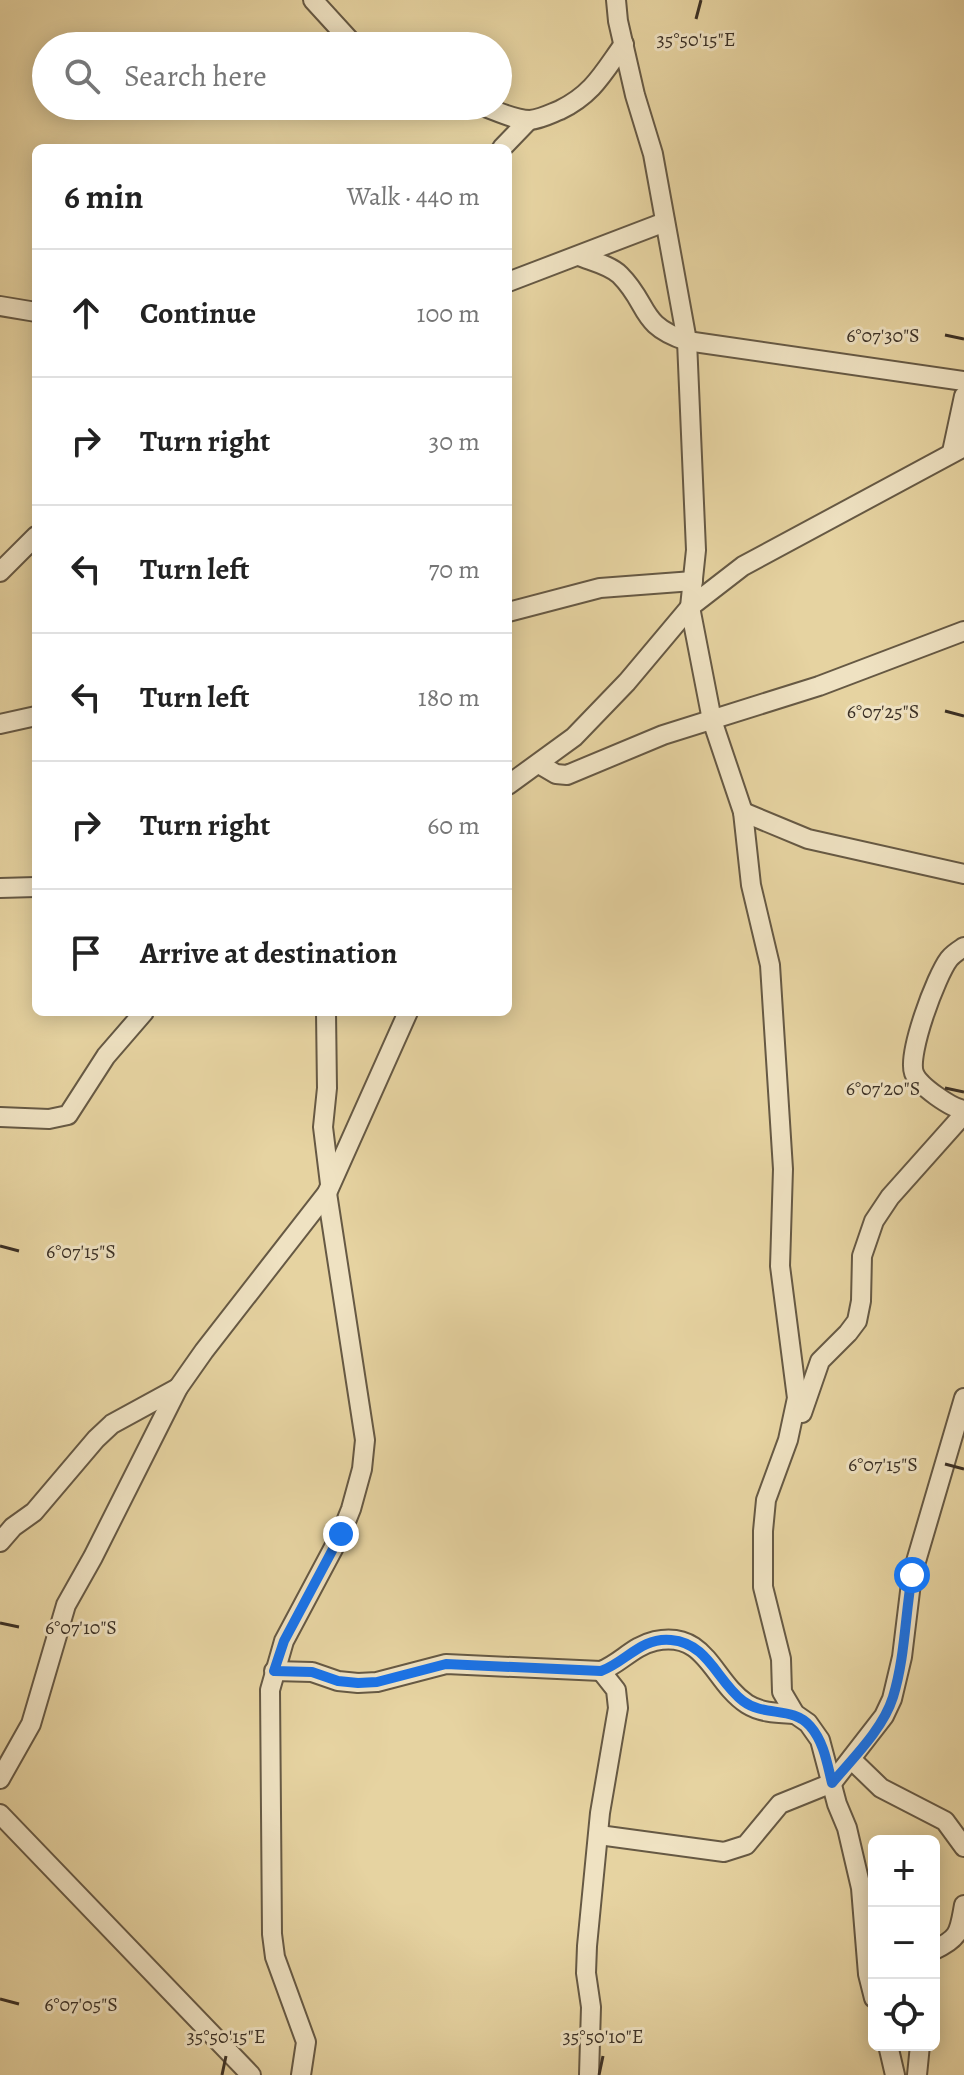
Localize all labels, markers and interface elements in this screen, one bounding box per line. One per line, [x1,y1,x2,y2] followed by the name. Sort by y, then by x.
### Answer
[657,26,735,53] text: 35°50'15"E
[32,32,512,120] search box
[60,54,104,98] icon: search
[124,56,267,96] text: Search here
[64,173,143,220] text: 6 min
[347,179,480,214] text: Walk · 440 m
[64,291,108,335] icon: ahead
[140,293,256,333] text: Continue
[417,296,480,331] text: 100 m
[846,322,920,349] text: 6°07'30"S
[64,419,108,463] icon: right
[140,421,270,461] text: Turn right
[429,424,480,459] text: 30 m
[64,547,108,591] icon: left
[140,549,249,589] text: Turn left
[428,552,480,587] text: 70 m
[64,675,108,719] icon: left
[140,677,249,717] text: Turn left
[418,680,480,715] text: 180 m
[847,698,919,725] text: 6°07'25"S
[64,803,108,847] icon: right
[140,805,270,845] text: Turn right
[427,808,480,843] text: 60 m
[64,931,108,975] icon: arrive
[140,933,397,973] text: Arrive at destination
[846,1075,920,1102] text: 6°07'20"S
[46,1238,116,1265] text: 6°07'15"S
[848,1451,918,1478] text: 6°07'15"S
[323,1516,359,1552] route end
[894,1557,930,1593] route start
[45,1614,117,1641] text: 6°07'10"S
[868,1835,940,2051] map controls
[868,1835,940,1907] button: +
[868,1907,940,1979] button: −
[868,1979,940,2051] button: locate
[44,1991,118,2018] text: 6°07'05"S
[187,2023,265,2050] text: 35°50'15"E
[562,2023,644,2050] text: 35°50'10"E

